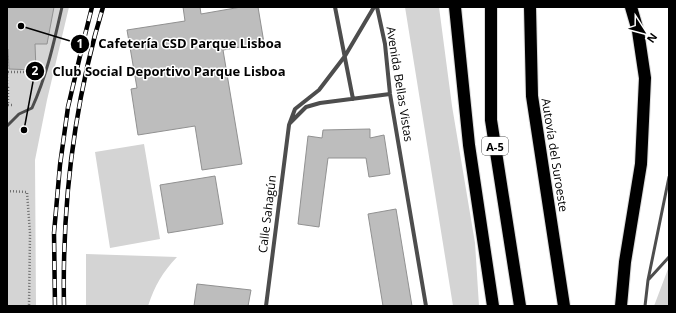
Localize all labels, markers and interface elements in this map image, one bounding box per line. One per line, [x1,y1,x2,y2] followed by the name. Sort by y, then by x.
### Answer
[624,12,664,52] north arrow
[382,25,418,143] street label: Avenida Bellas Vistas
[644,30,661,46] text: N
[70,31,290,56] callout: Cafetería CSD Parque Lisboa
[98,34,282,52] text: Cafetería CSD Parque Lisboa
[77,35,83,52] text: 1
[25,59,294,84] callout: Club Social Deportivo Parque Lisboa
[32,62,39,79] text: 2
[52,62,286,80] text: Club Social Deportivo Parque Lisboa
[538,97,572,213] street label: Autovía del Suroeste
[482,137,508,155] road number: A-5
[254,174,280,254] street label: Calle Sahagún

